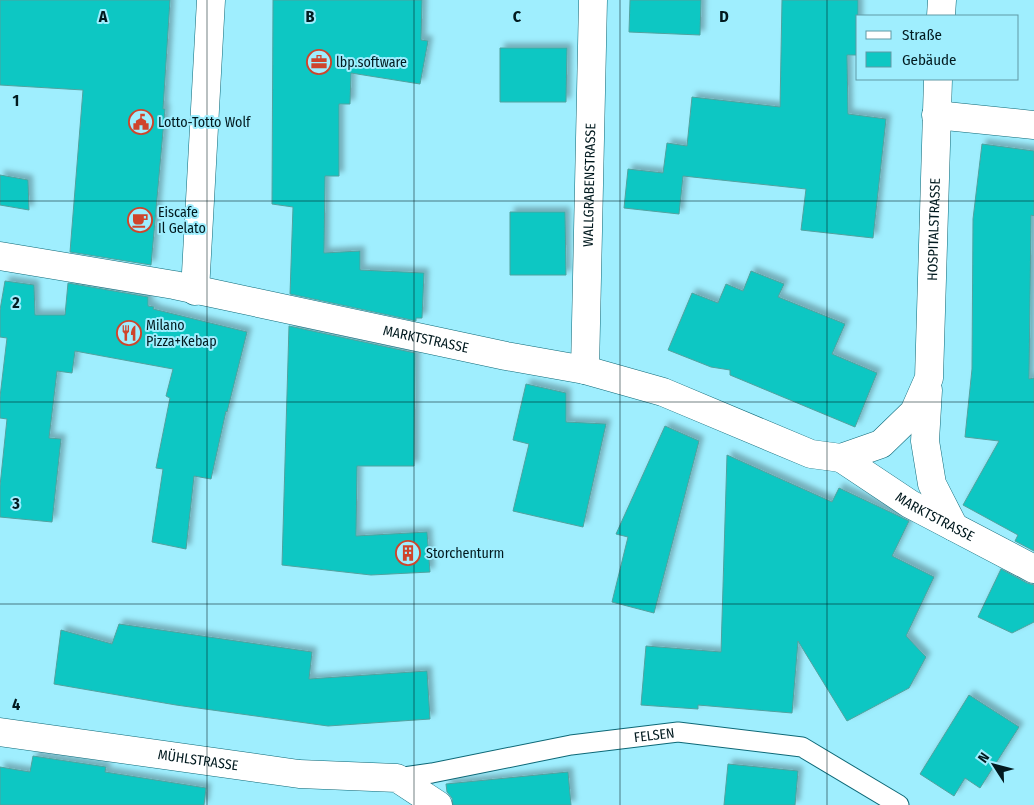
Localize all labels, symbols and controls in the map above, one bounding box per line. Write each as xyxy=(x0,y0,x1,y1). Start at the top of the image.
text: A xyxy=(98,7,108,26)
text: B xyxy=(306,7,315,26)
text: C xyxy=(513,7,522,26)
text: D xyxy=(719,7,729,26)
legend xyxy=(856,15,1019,80)
text: Straße xyxy=(902,26,942,44)
office icon: lbp.software xyxy=(306,49,332,75)
text: Gebäude xyxy=(902,51,957,69)
place label: lbp.software xyxy=(336,54,407,71)
text: 1 xyxy=(13,91,19,110)
public building icon: Lotto-Totto Wolf xyxy=(128,109,154,135)
place label: Lotto-Totto Wolf xyxy=(158,114,252,131)
street label: WALLGRABENSTRASSE xyxy=(579,122,599,247)
street label: HOSPITALSTRASSE xyxy=(923,177,944,281)
place label: Eiscafe Il Gelato xyxy=(158,204,206,237)
cafe icon: Eiscafe Il Gelato xyxy=(127,207,153,233)
text: 2 xyxy=(11,293,20,312)
place label: Milano Pizza+Kebap xyxy=(146,317,217,350)
restaurant icon: Milano Pizza+Kebap xyxy=(116,320,142,346)
street label: MARKTSTRASSE xyxy=(382,321,471,356)
street label: MARKTSTRASSE xyxy=(892,488,978,545)
text: 3 xyxy=(11,494,20,513)
building icon: Storchenturm xyxy=(395,540,421,566)
place label: Storchenturm xyxy=(426,545,504,562)
text: 4 xyxy=(12,695,20,714)
street label: FELSEN xyxy=(633,724,675,746)
north arrow xyxy=(969,740,1019,790)
street label: MÜHLSTRASSE xyxy=(157,746,240,774)
text: N xyxy=(975,749,993,766)

